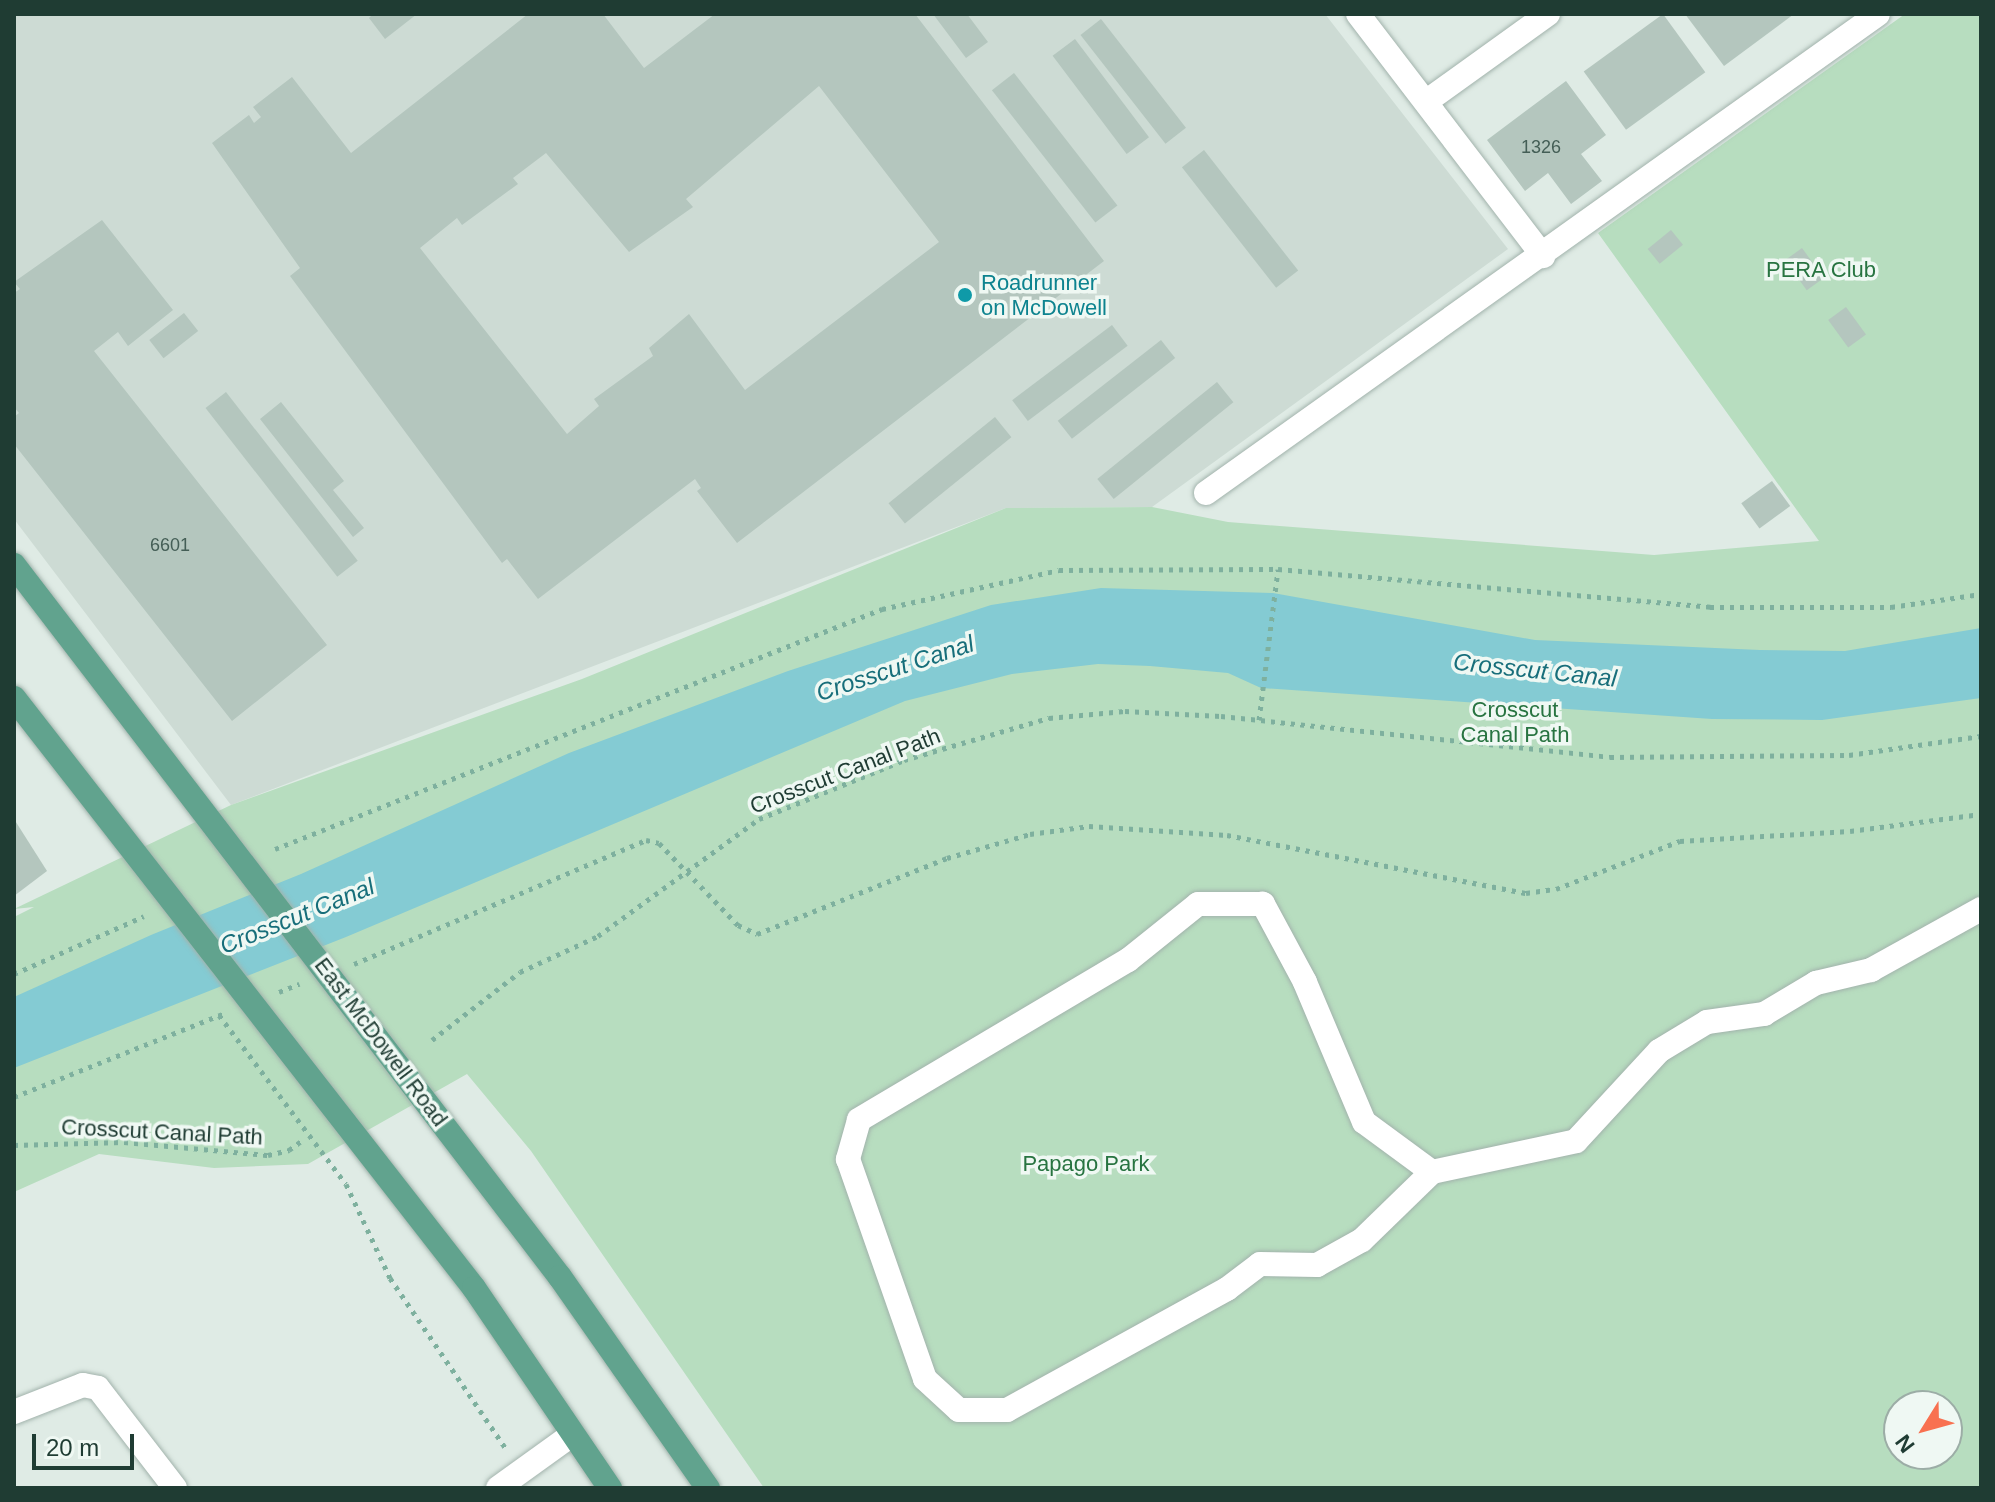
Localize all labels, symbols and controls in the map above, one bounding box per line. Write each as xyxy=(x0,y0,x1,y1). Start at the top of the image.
house number: 1326 xyxy=(1521,136,1561,158)
park label: PERA Club xyxy=(1765,257,1877,283)
place label: Roadrunner on McDowell xyxy=(981,269,1107,320)
marker: Roadrunner on McDowell xyxy=(956,286,974,304)
house number: 6601 xyxy=(150,534,190,556)
water label: Crosscut Canal xyxy=(813,629,977,707)
water label: Crosscut Canal xyxy=(1452,647,1618,693)
park label: Crosscut Canal Path xyxy=(1461,696,1569,748)
street label: Crosscut Canal Path xyxy=(746,723,944,819)
water label: Crosscut Canal xyxy=(216,872,378,960)
street label: East McDowell Road xyxy=(309,953,453,1131)
street label: Crosscut Canal Path xyxy=(61,1114,263,1150)
park label: Papago Park xyxy=(1022,1151,1150,1177)
north arrow xyxy=(1883,1390,1963,1470)
scale bar xyxy=(36,1418,138,1468)
text: N xyxy=(1890,1430,1920,1457)
text: 20 m xyxy=(46,1434,99,1461)

